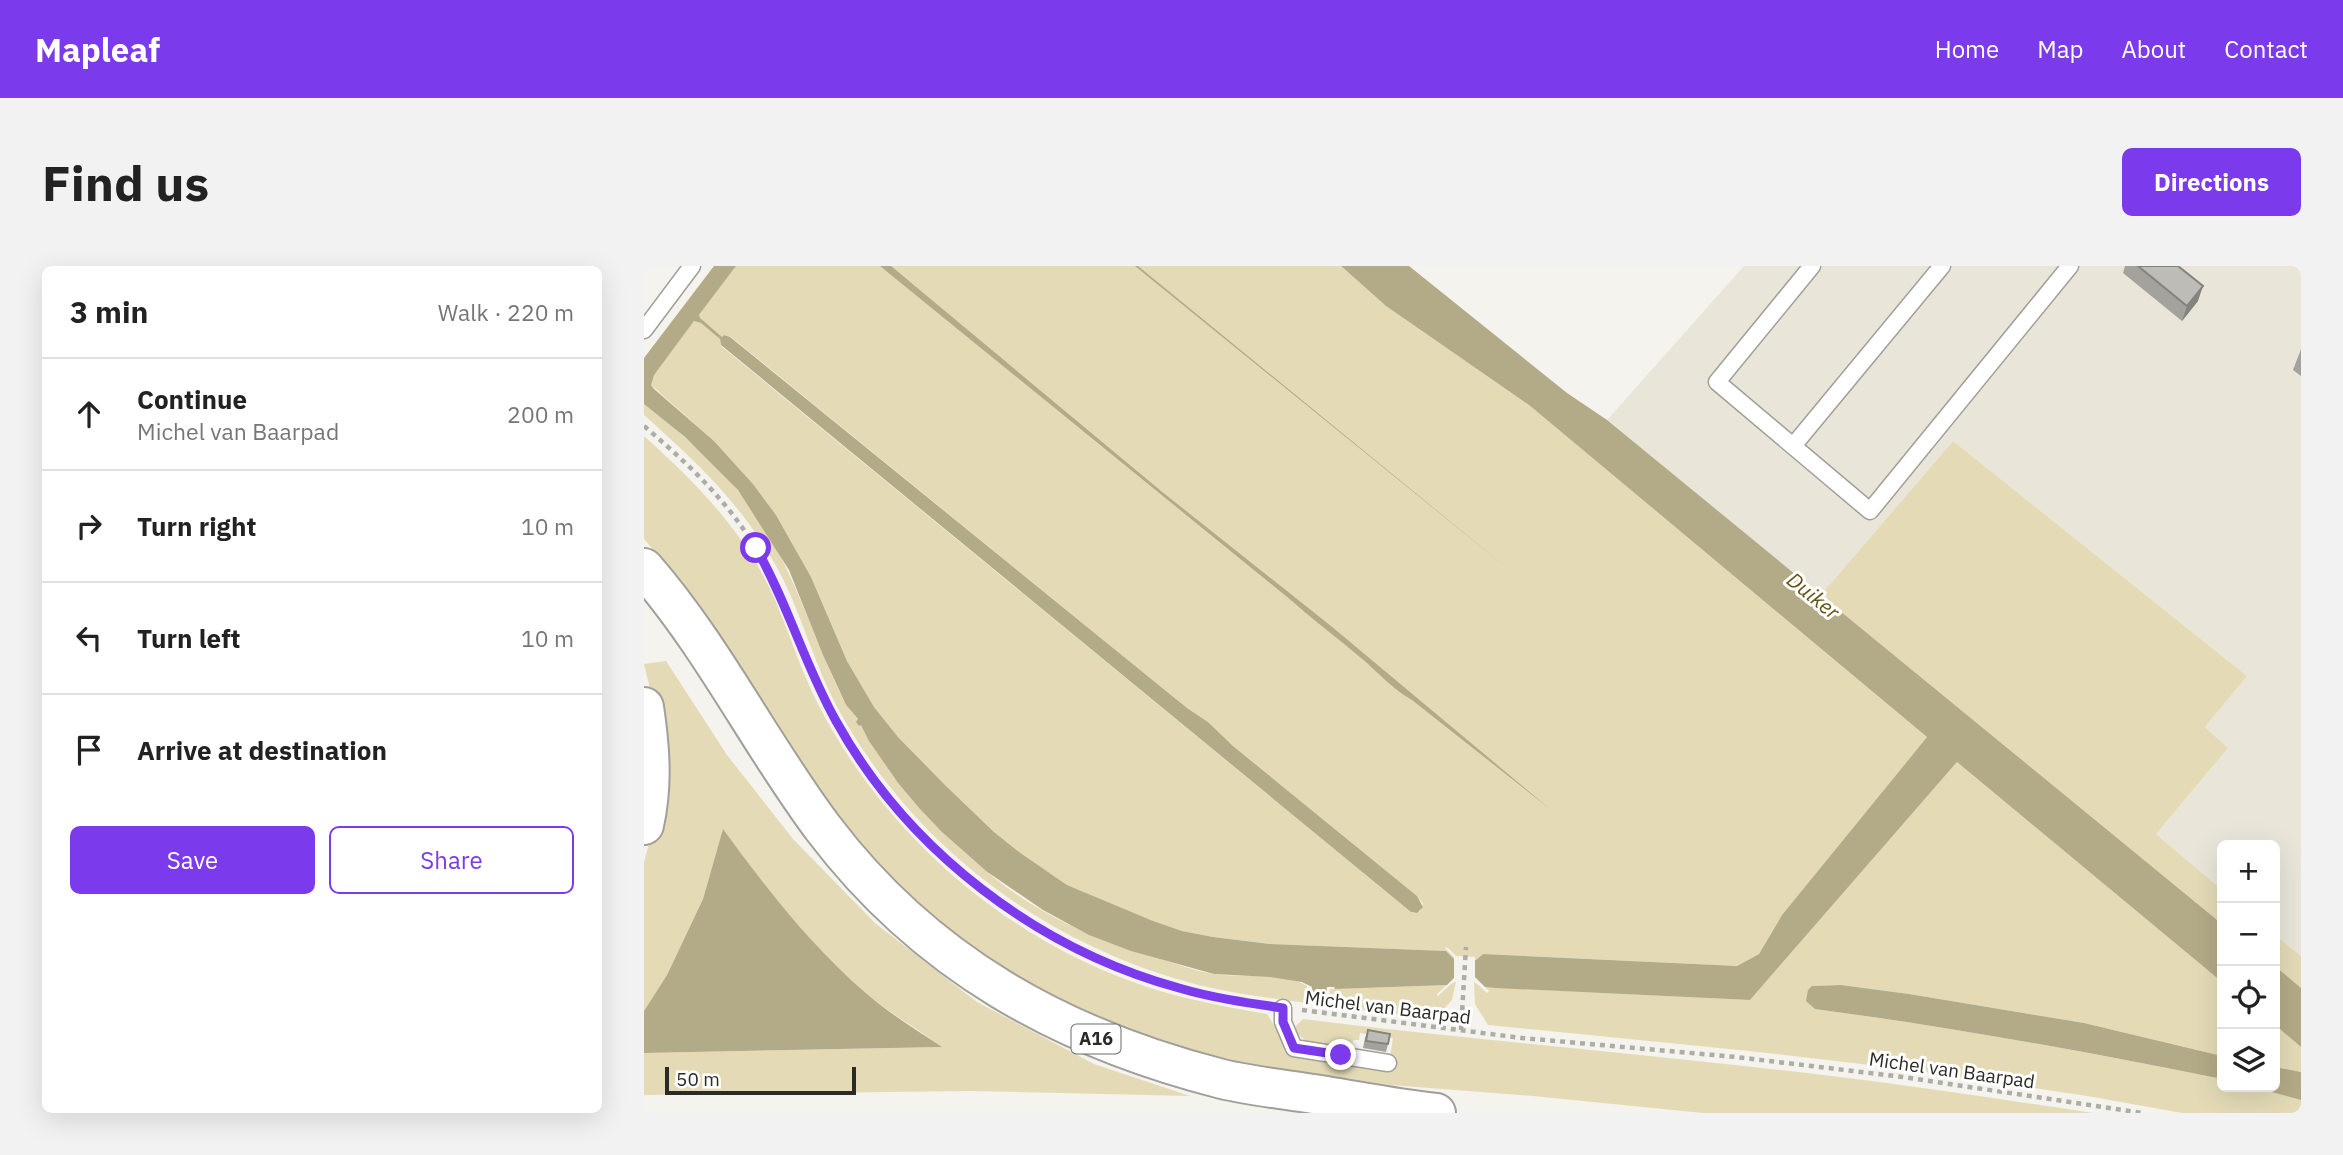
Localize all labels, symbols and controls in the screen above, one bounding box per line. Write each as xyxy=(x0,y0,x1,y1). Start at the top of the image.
text: Mapleaf xyxy=(35,28,160,71)
text: Home xyxy=(1935,33,1999,65)
text: Map xyxy=(2037,33,2083,65)
text: About xyxy=(2121,33,2186,65)
text: Contact xyxy=(2224,33,2308,65)
button: Directions xyxy=(2122,148,2301,216)
text: Find us xyxy=(42,151,209,214)
text: 3 min xyxy=(70,292,148,331)
text: Walk · 220 m xyxy=(438,297,574,327)
text: Continue xyxy=(137,382,247,416)
icon: ahead xyxy=(70,395,108,433)
text: 200 m xyxy=(507,399,574,429)
text: Michel van Baarpad xyxy=(137,416,339,446)
icon: right xyxy=(70,507,108,545)
text: Turn right xyxy=(137,509,256,543)
text: 10 m xyxy=(521,511,574,541)
route start xyxy=(740,532,771,563)
water label: Duiker xyxy=(1782,565,1847,626)
icon: left xyxy=(70,619,108,657)
text: Turn left xyxy=(137,621,240,655)
text: 10 m xyxy=(521,623,574,653)
icon: arrive xyxy=(70,731,108,769)
text: Arrive at destination xyxy=(137,733,387,767)
button: Save xyxy=(70,826,315,894)
button: Share xyxy=(329,826,574,894)
map controls xyxy=(2217,840,2280,1092)
button: + xyxy=(2217,840,2280,903)
button: − xyxy=(2217,903,2280,966)
button: locate xyxy=(2217,966,2280,1029)
street label: Michel van Baarpad xyxy=(1304,985,1472,1029)
road number: A16 xyxy=(1072,1024,1120,1054)
button: layers xyxy=(2217,1029,2280,1092)
route end xyxy=(1325,1039,1356,1070)
street label: Michel van Baarpad xyxy=(1868,1046,2036,1094)
scale bar xyxy=(665,1064,856,1096)
text: 50 m xyxy=(676,1067,720,1091)

